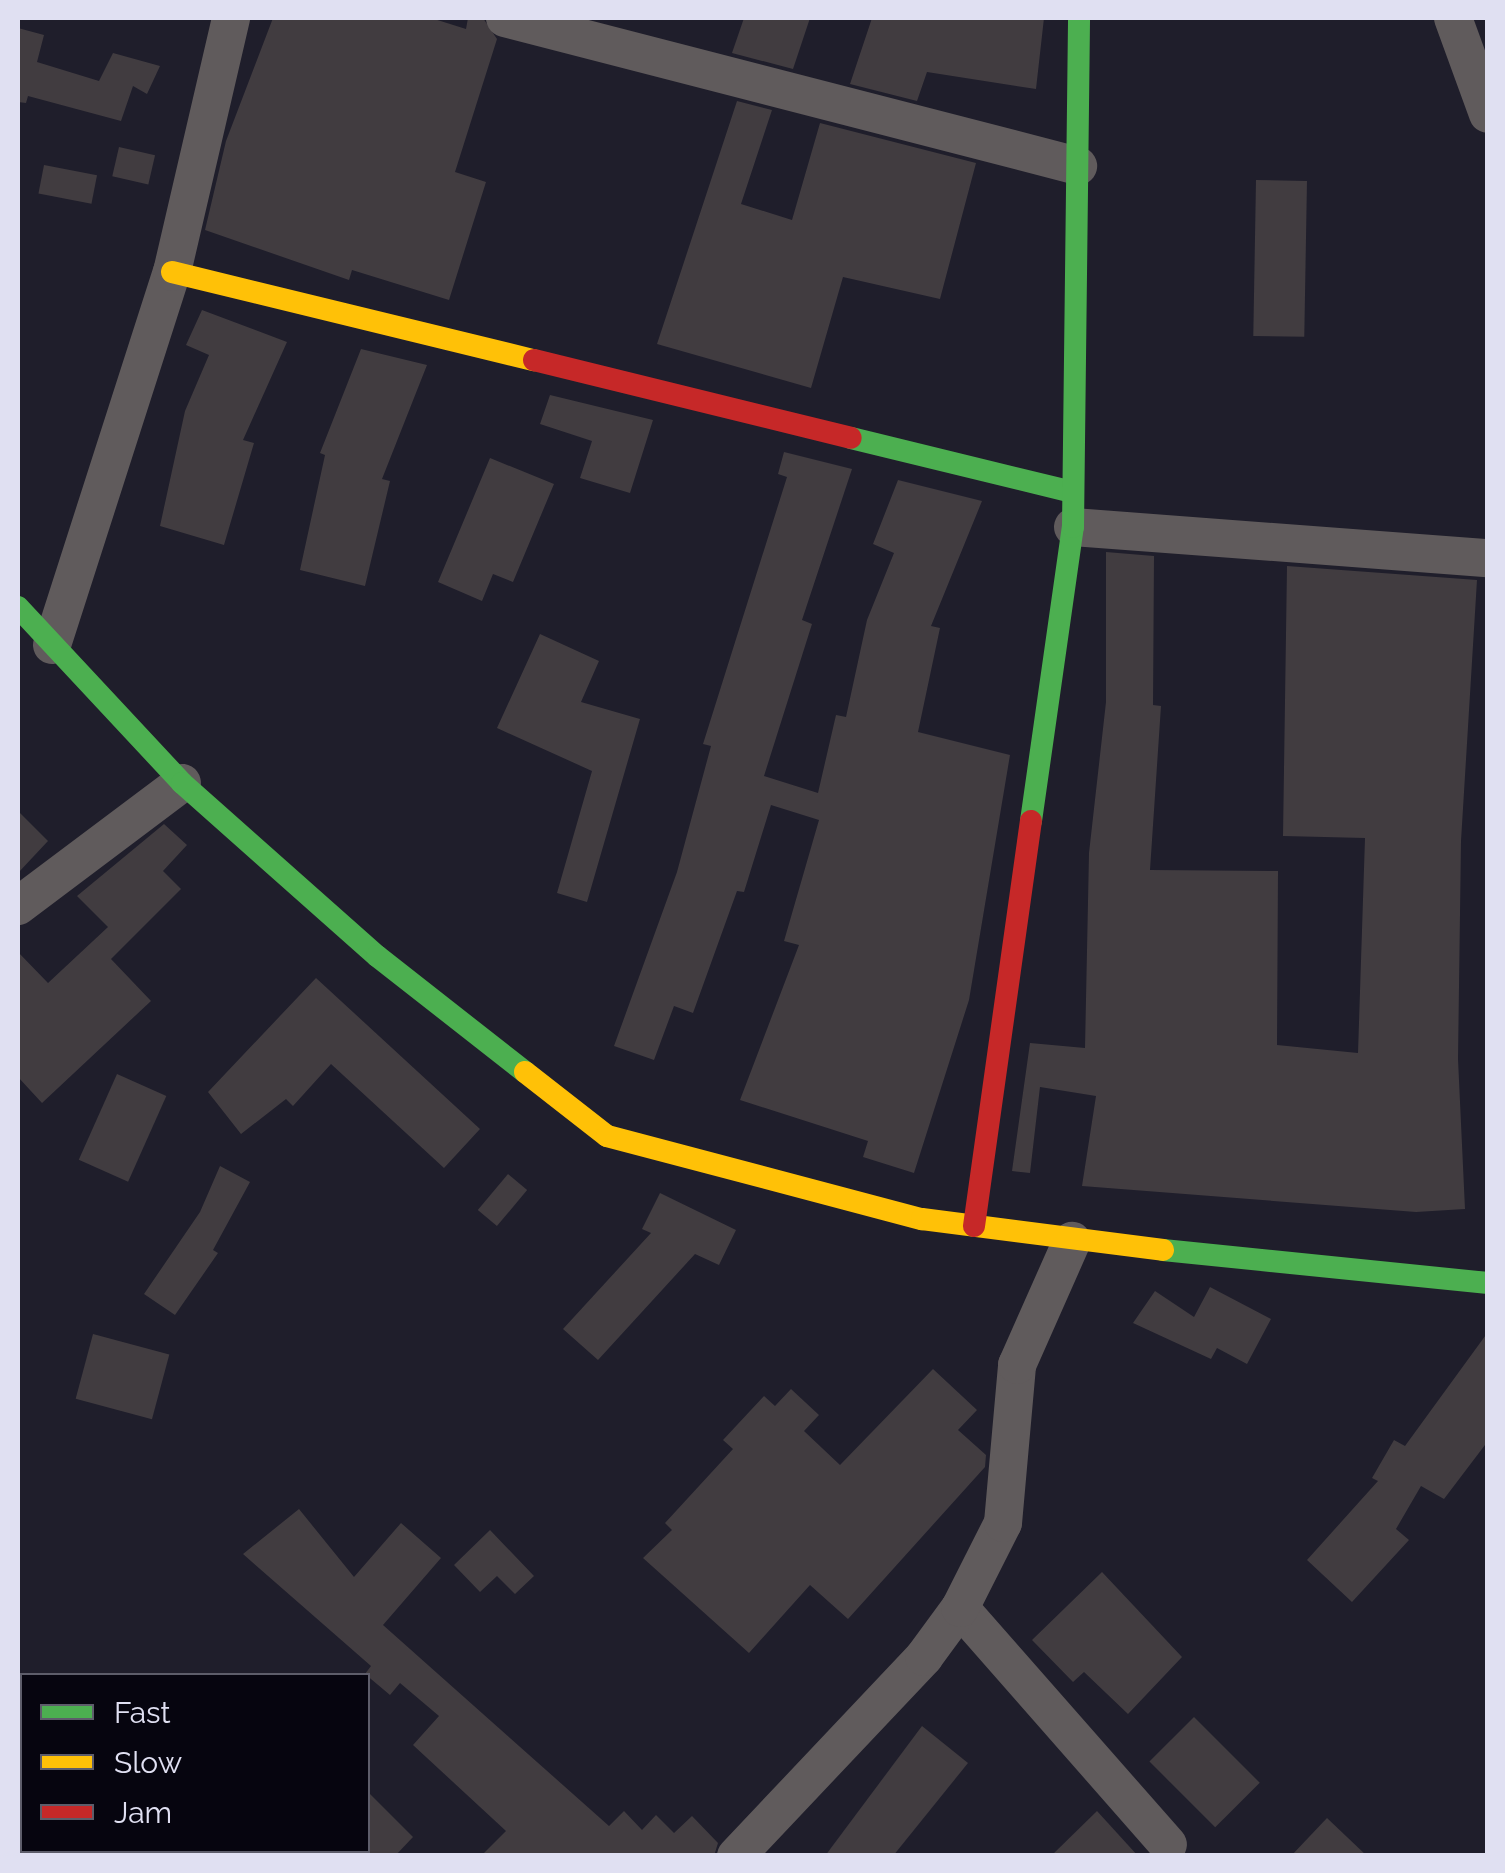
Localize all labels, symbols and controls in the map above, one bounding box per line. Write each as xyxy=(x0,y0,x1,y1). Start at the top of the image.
legend xyxy=(20,1673,370,1853)
text: Fast xyxy=(114,1695,171,1730)
text: Slow xyxy=(114,1745,182,1780)
text: Jam xyxy=(114,1795,172,1830)

